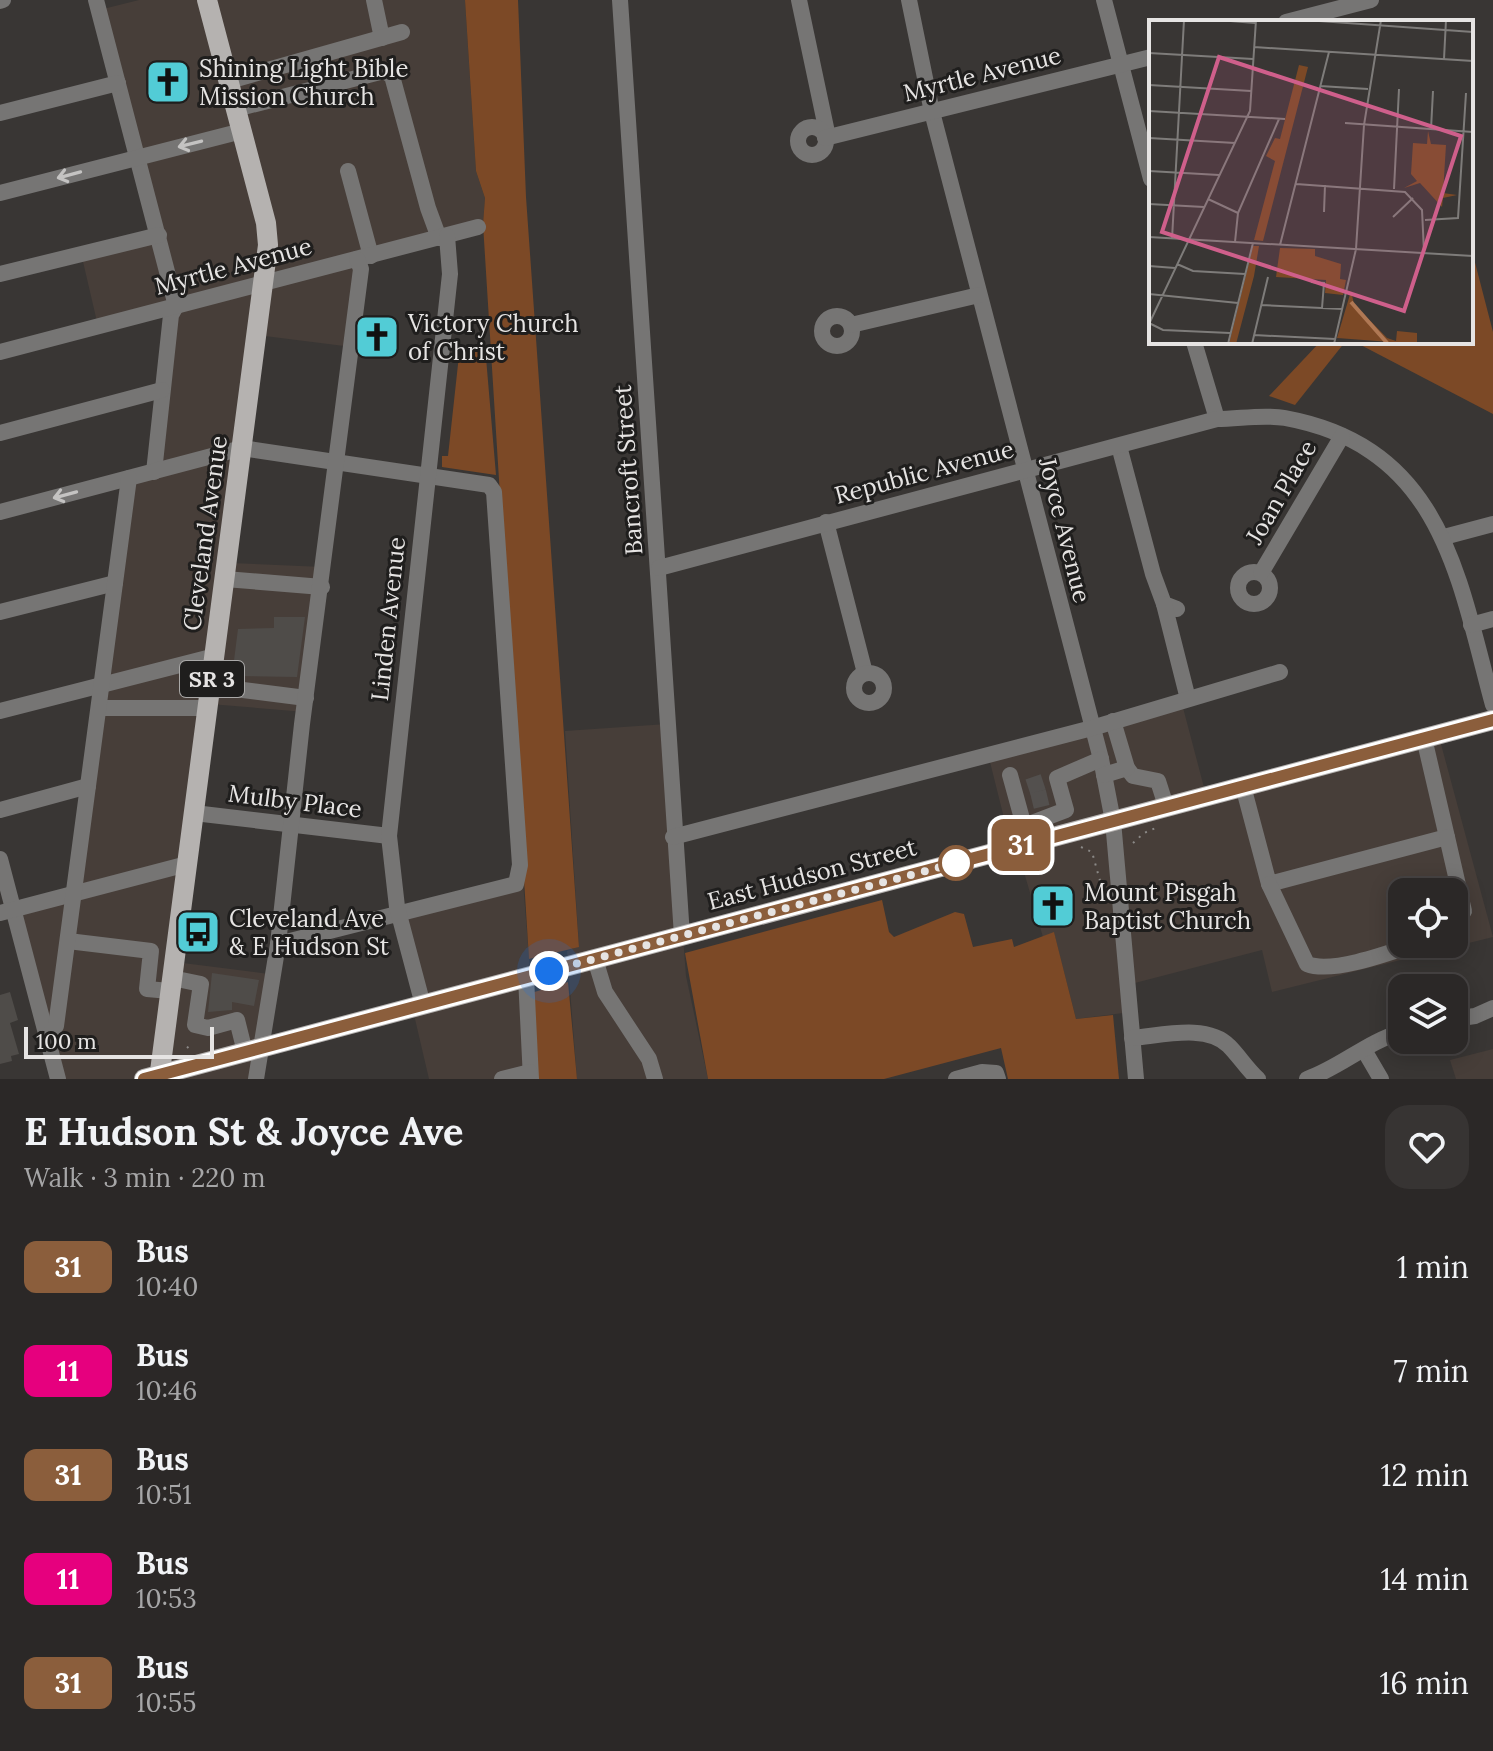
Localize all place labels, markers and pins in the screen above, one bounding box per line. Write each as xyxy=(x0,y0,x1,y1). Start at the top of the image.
place label: Shining Light Bible Mission Church xyxy=(199,53,408,112)
church icon: Shining Light Bible Mission Church xyxy=(144,58,192,106)
place label: Victory Church of Christ xyxy=(407,308,579,367)
church icon: Victory Church of Christ xyxy=(353,313,401,361)
unlabelled marker xyxy=(939,846,973,880)
place label: Mount Pisgah Baptist Church xyxy=(1084,877,1251,936)
church icon: Mount Pisgah Baptist Church xyxy=(1029,882,1077,930)
place label: Cleveland Ave & E Hudson St xyxy=(229,903,390,962)
bus stop icon: Cleveland Ave & E Hudson St xyxy=(174,908,222,956)

